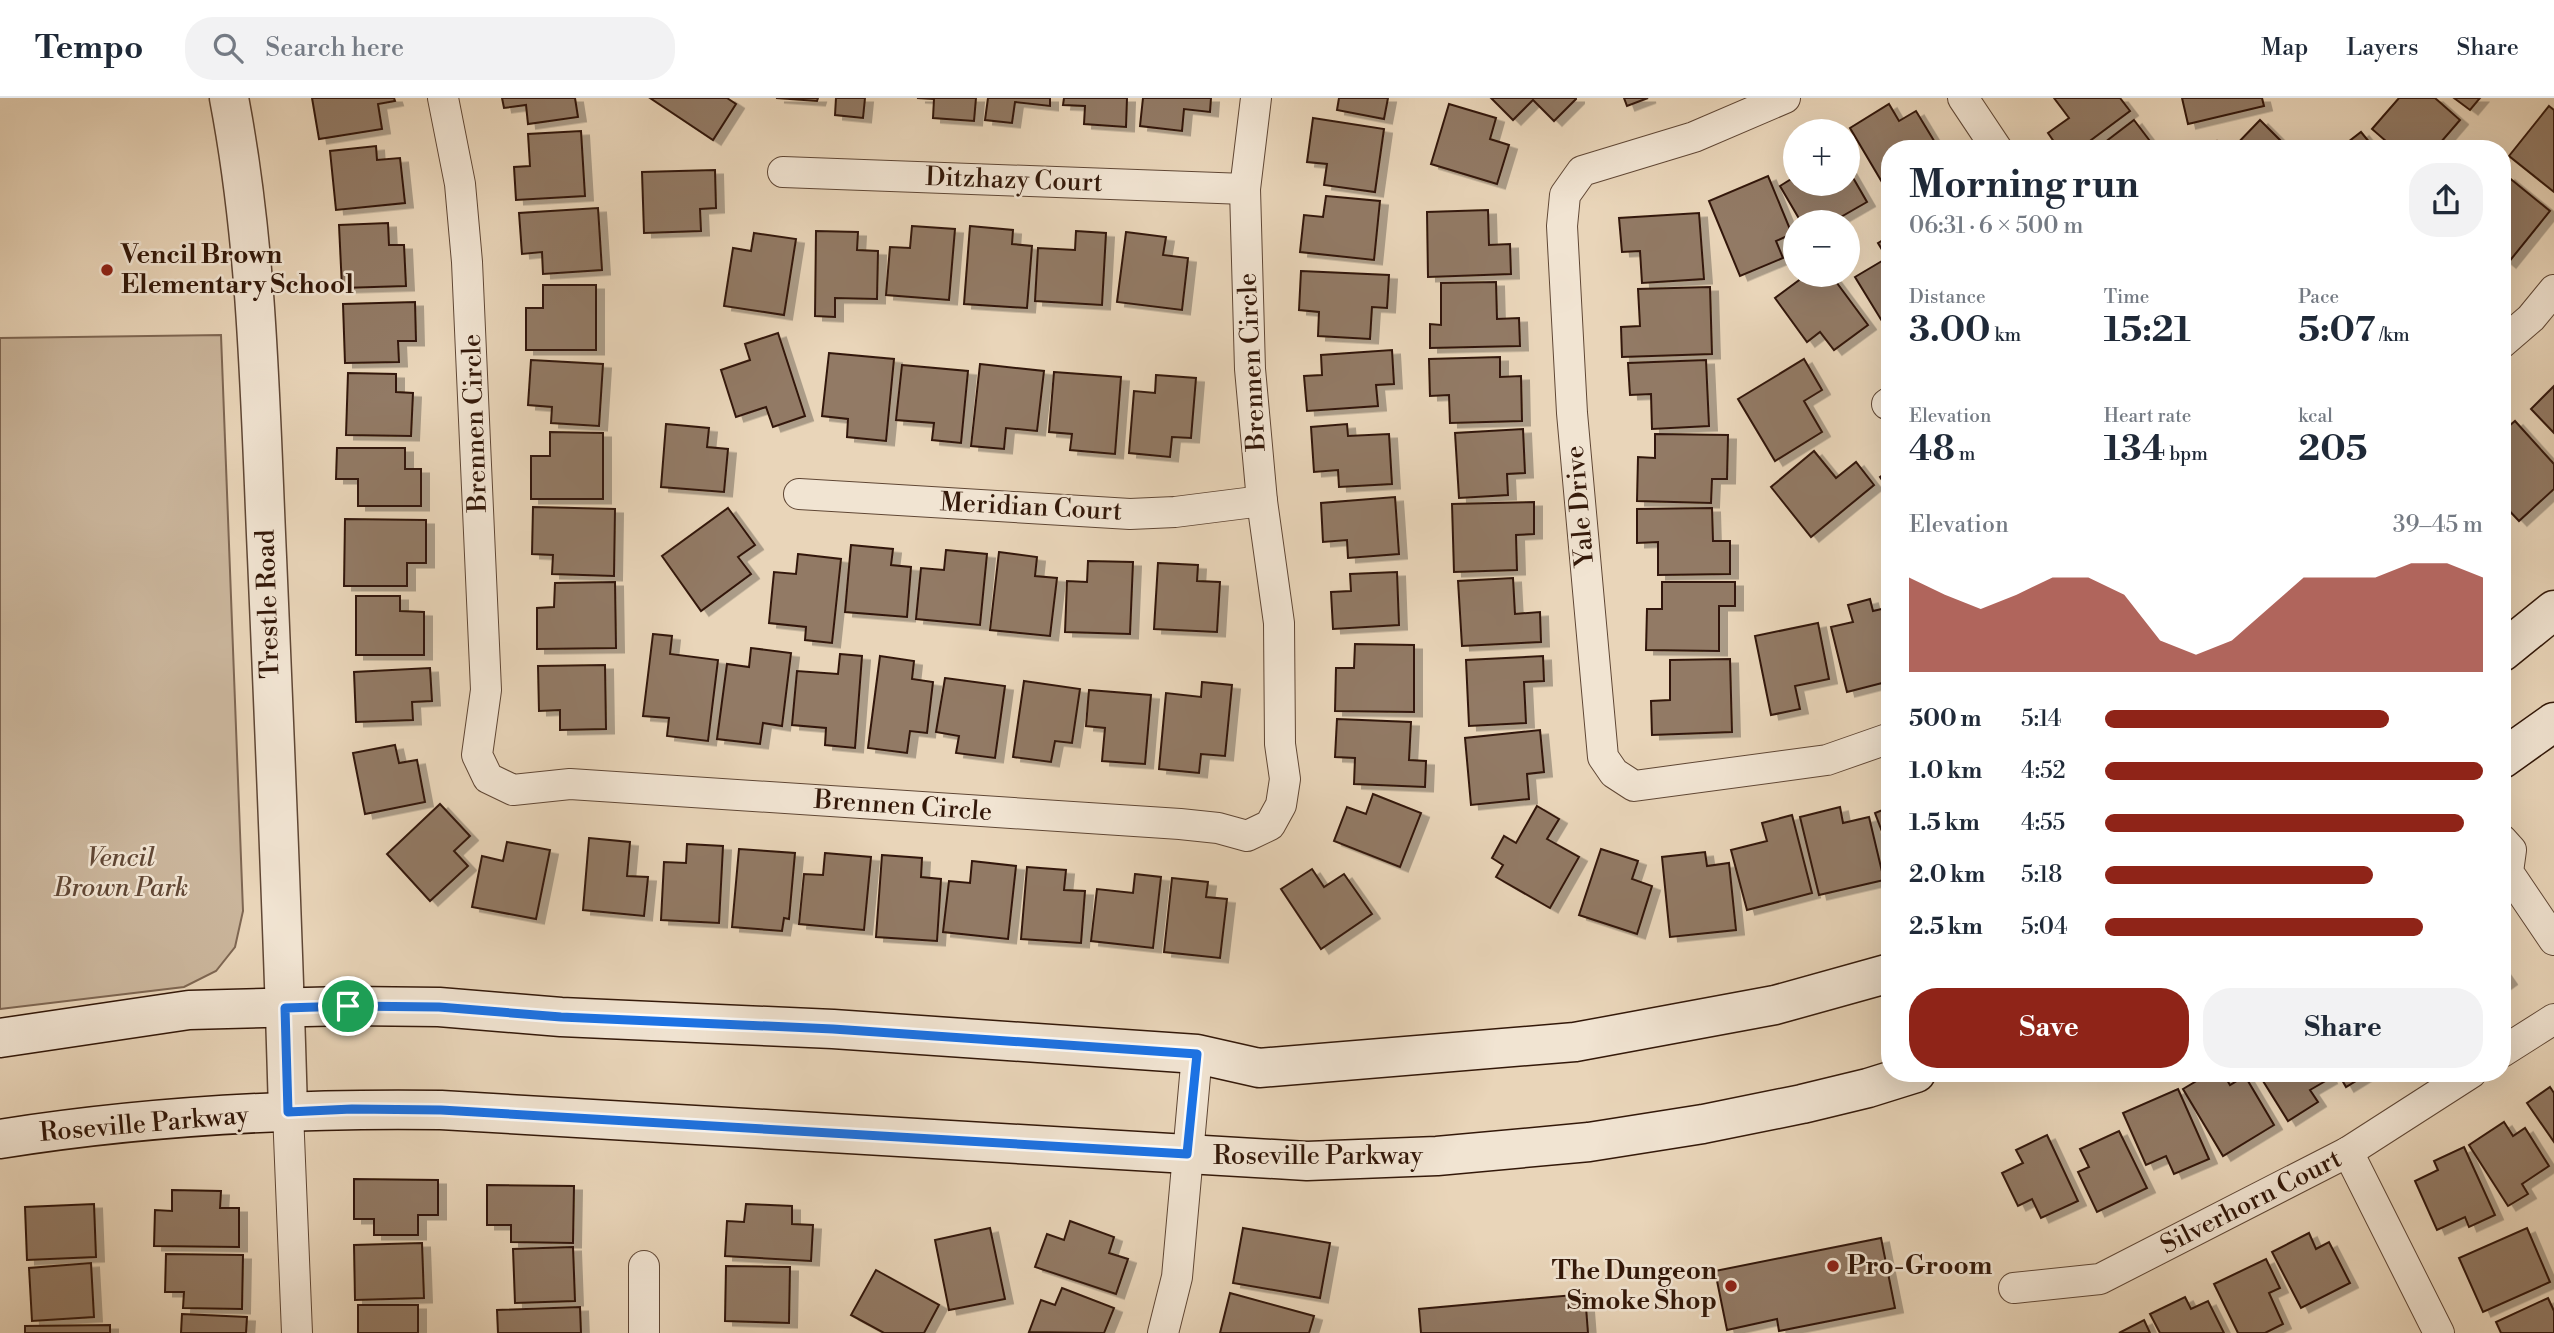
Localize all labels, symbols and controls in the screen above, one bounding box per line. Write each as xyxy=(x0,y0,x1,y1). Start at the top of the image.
search box xyxy=(185,17,675,80)
text: Tempo xyxy=(35,28,143,69)
icon: search xyxy=(209,29,247,67)
text: Search here xyxy=(265,32,404,64)
text: Map xyxy=(2261,33,2308,63)
text: Layers xyxy=(2346,33,2418,63)
text: Share xyxy=(2456,33,2519,63)
map controls xyxy=(1783,119,1860,287)
button: + xyxy=(1783,119,1860,196)
street label: Ditzhazy Court xyxy=(925,161,1103,199)
text: Morning run xyxy=(1909,162,2139,209)
button: share xyxy=(2409,163,2483,237)
button: − xyxy=(1783,210,1860,287)
text: 06:31 · 6 × 500 m xyxy=(1909,212,2084,240)
place label: Vencil Brown Elementary School xyxy=(120,239,354,301)
marker: Vencil Brown Elementary School xyxy=(99,262,115,278)
street label: Brennen Circle xyxy=(1231,272,1273,453)
text: Distance xyxy=(1909,285,1986,309)
text: Time xyxy=(2104,285,2149,309)
text: Pace xyxy=(2298,285,2339,309)
text: 3.00 xyxy=(1909,309,1991,352)
text: 15:21 xyxy=(2104,309,2191,352)
text: 5:07 xyxy=(2298,309,2375,352)
text: km xyxy=(1991,323,2021,347)
text: /km xyxy=(2375,323,2410,347)
street label: Brennen Circle xyxy=(456,333,494,514)
text: Elevation xyxy=(1909,404,1991,428)
text: Heart rate xyxy=(2104,404,2191,428)
text: kcal xyxy=(2298,404,2333,428)
text: 48 xyxy=(1909,428,1955,471)
text: 134 xyxy=(2104,428,2166,471)
text: 205 xyxy=(2298,428,2367,471)
text: m xyxy=(1955,442,1975,466)
text: bpm xyxy=(2166,442,2208,466)
street label: Yale Drive xyxy=(1559,444,1601,570)
street label: Meridian Court xyxy=(939,486,1123,528)
text: Elevation xyxy=(1909,511,2009,539)
text: 39–45 m xyxy=(2393,511,2483,539)
street label: Trestle Road xyxy=(249,529,287,679)
text: 500 m xyxy=(1909,705,1981,733)
text: 5:14 xyxy=(2021,705,2062,733)
text: 1.0 km xyxy=(1909,757,1982,785)
text: 4:52 xyxy=(2021,757,2066,785)
street label: Brennen Circle xyxy=(812,784,993,828)
text: 1.5 km xyxy=(1909,809,1980,837)
text: 4:55 xyxy=(2021,809,2065,837)
park label: Vencil Brown Park xyxy=(53,842,188,904)
text: 2.0 km xyxy=(1909,861,1985,889)
text: 5:18 xyxy=(2021,861,2062,889)
text: 2.5 km xyxy=(1909,913,1983,941)
text: 5:04 xyxy=(2021,913,2068,941)
pin xyxy=(318,976,378,1036)
icon: arrive xyxy=(329,987,367,1025)
button: Save xyxy=(1909,988,2189,1068)
button: Share xyxy=(2203,988,2483,1068)
street label: Roseville Parkway xyxy=(38,1099,250,1149)
street label: Roseville Parkway xyxy=(1213,1140,1423,1172)
street label: Silverhorn Court xyxy=(2155,1143,2347,1261)
place label: Pro-Groom xyxy=(1847,1250,1993,1282)
place label: The Dungeon Smoke Shop xyxy=(1552,1255,1717,1317)
marker: Pro-Groom xyxy=(1825,1258,1841,1274)
marker: The Dungeon Smoke Shop xyxy=(1723,1278,1739,1294)

